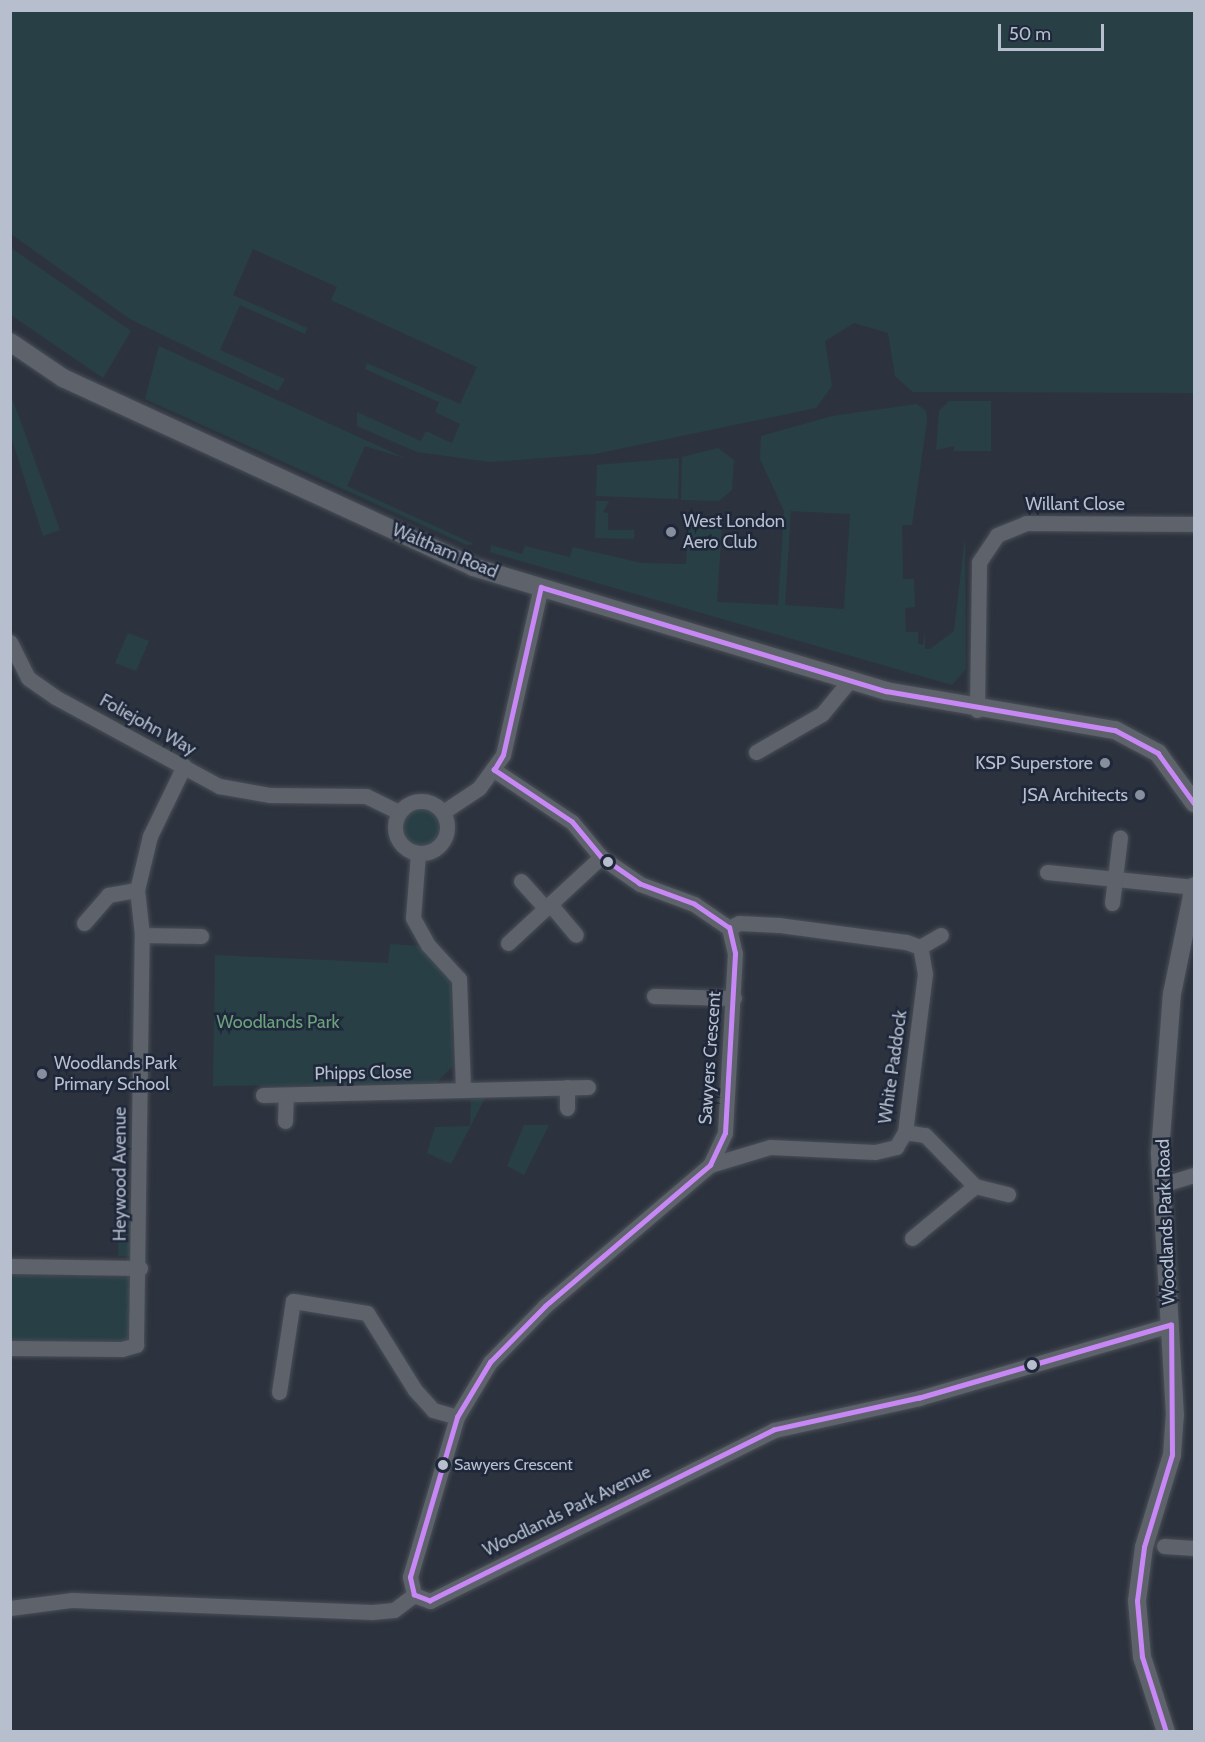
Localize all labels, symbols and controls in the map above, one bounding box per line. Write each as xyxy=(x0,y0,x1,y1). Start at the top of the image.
scale bar xyxy=(1001,12,1108,50)
text: 50 m xyxy=(1009,23,1051,45)
street label: Willant Close xyxy=(1025,493,1125,515)
place label: West London Aero Club xyxy=(683,511,785,554)
street label: Waltham Road xyxy=(389,519,501,583)
marker: West London Aero Club xyxy=(664,525,678,539)
street label: Foliejohn Way xyxy=(96,690,200,760)
place label: KSP Superstore xyxy=(975,752,1093,774)
marker: KSP Superstore xyxy=(1098,756,1112,770)
place label: JSA Architects xyxy=(1023,784,1128,806)
marker: JSA Architects xyxy=(1133,788,1147,802)
unlabelled marker xyxy=(602,856,614,868)
street label: Sawyers Crescent xyxy=(695,991,725,1125)
street label: White Paddock xyxy=(874,1009,912,1125)
park label: Woodlands Park xyxy=(217,1011,339,1033)
place label: Woodlands Park Primary School xyxy=(54,1053,177,1096)
street label: Phipps Close xyxy=(314,1061,412,1085)
marker: Woodlands Park Primary School xyxy=(35,1067,49,1081)
street label: Heywood Avenue xyxy=(109,1107,131,1241)
street label: Woodlands Park Road xyxy=(1152,1139,1180,1305)
unlabelled marker xyxy=(1026,1359,1038,1371)
place label: Sawyers Crescent xyxy=(454,1455,573,1475)
marker: Sawyers Crescent xyxy=(437,1459,449,1471)
street label: Woodlands Park Avenue xyxy=(480,1461,654,1561)

